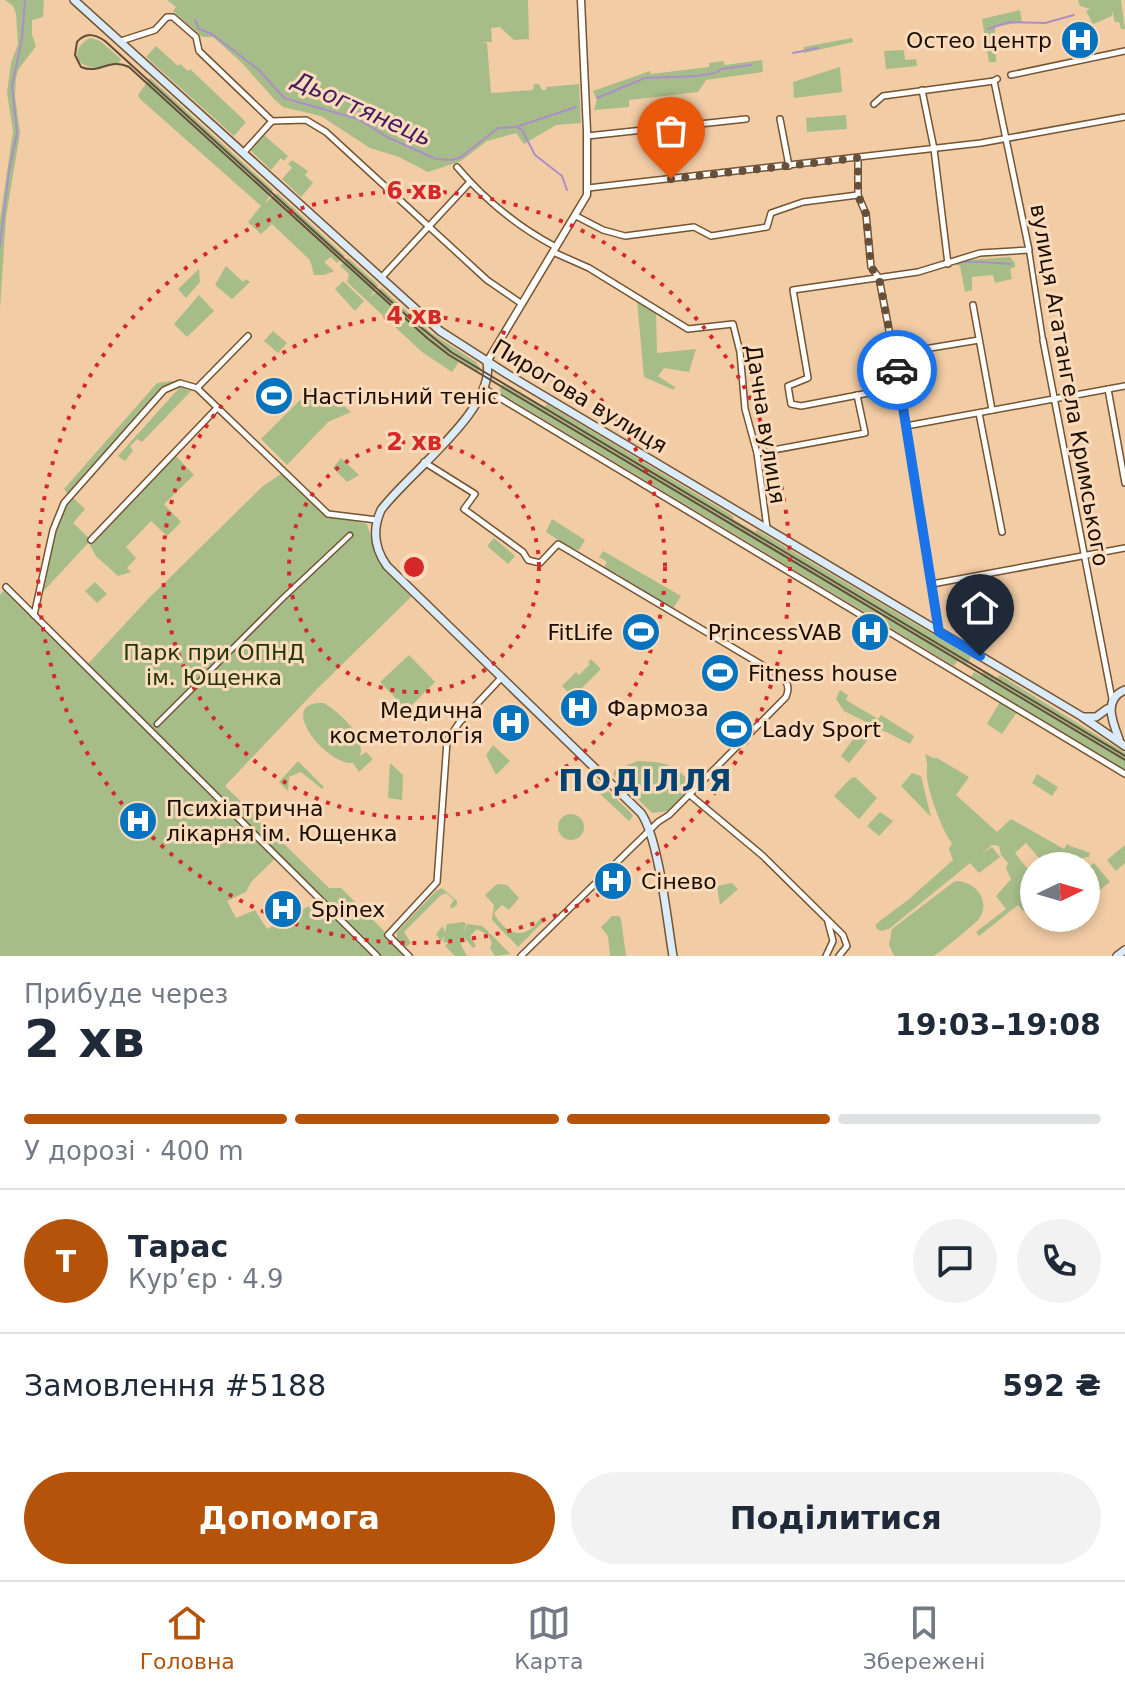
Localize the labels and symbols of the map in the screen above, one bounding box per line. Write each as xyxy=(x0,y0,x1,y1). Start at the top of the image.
hospital icon: Остео центр xyxy=(1059,19,1101,61)
place label: Остео центр xyxy=(906,28,1052,53)
water label: Дьогтянець xyxy=(287,65,436,152)
pin xyxy=(637,97,705,179)
text: 6 хв xyxy=(386,177,442,205)
street label: вулиця Агатангела Кримського xyxy=(1025,202,1114,568)
text: 4 хв xyxy=(386,302,442,330)
courier xyxy=(857,330,937,410)
street label: Пирогова вулиця xyxy=(488,334,672,458)
street label: Дачна вулиця xyxy=(741,343,790,506)
sports icon: Настільний теніс xyxy=(253,375,295,417)
place label: Настільний теніс xyxy=(302,384,499,409)
text: 2 хв xyxy=(386,428,442,456)
centre of rings xyxy=(400,553,428,581)
pin xyxy=(946,574,1014,656)
sports icon: FitLife xyxy=(620,611,662,653)
hospital icon: PrincessVAB xyxy=(849,611,891,653)
place label: FitLife xyxy=(548,620,613,645)
place label: PrincessVAB xyxy=(708,620,842,645)
park label: Парк при ОПНД ім. Ющенка xyxy=(123,640,305,690)
sports icon: Fitness house xyxy=(699,652,741,694)
place label: Fitness house xyxy=(748,661,898,686)
hospital icon: Фармоза xyxy=(558,687,600,729)
place label: Фармоза xyxy=(607,696,709,721)
place label: Медична косметологія xyxy=(329,698,483,748)
hospital icon: Медична косметологія xyxy=(490,702,532,744)
sports icon: Lady Sport xyxy=(713,708,755,750)
place label: Lady Sport xyxy=(762,717,881,742)
district label: ПОДІЛЛЯ xyxy=(558,763,734,798)
place label: Психіатрична лікарня ім. Ющенка xyxy=(166,796,397,846)
hospital icon: Психіатрична лікарня ім. Ющенка xyxy=(117,800,159,842)
north arrow xyxy=(1020,852,1100,932)
hospital icon: Сінево xyxy=(592,860,634,902)
place label: Сінево xyxy=(641,869,717,894)
hospital icon: Spinex xyxy=(262,888,304,930)
place label: Spinex xyxy=(311,897,385,922)

